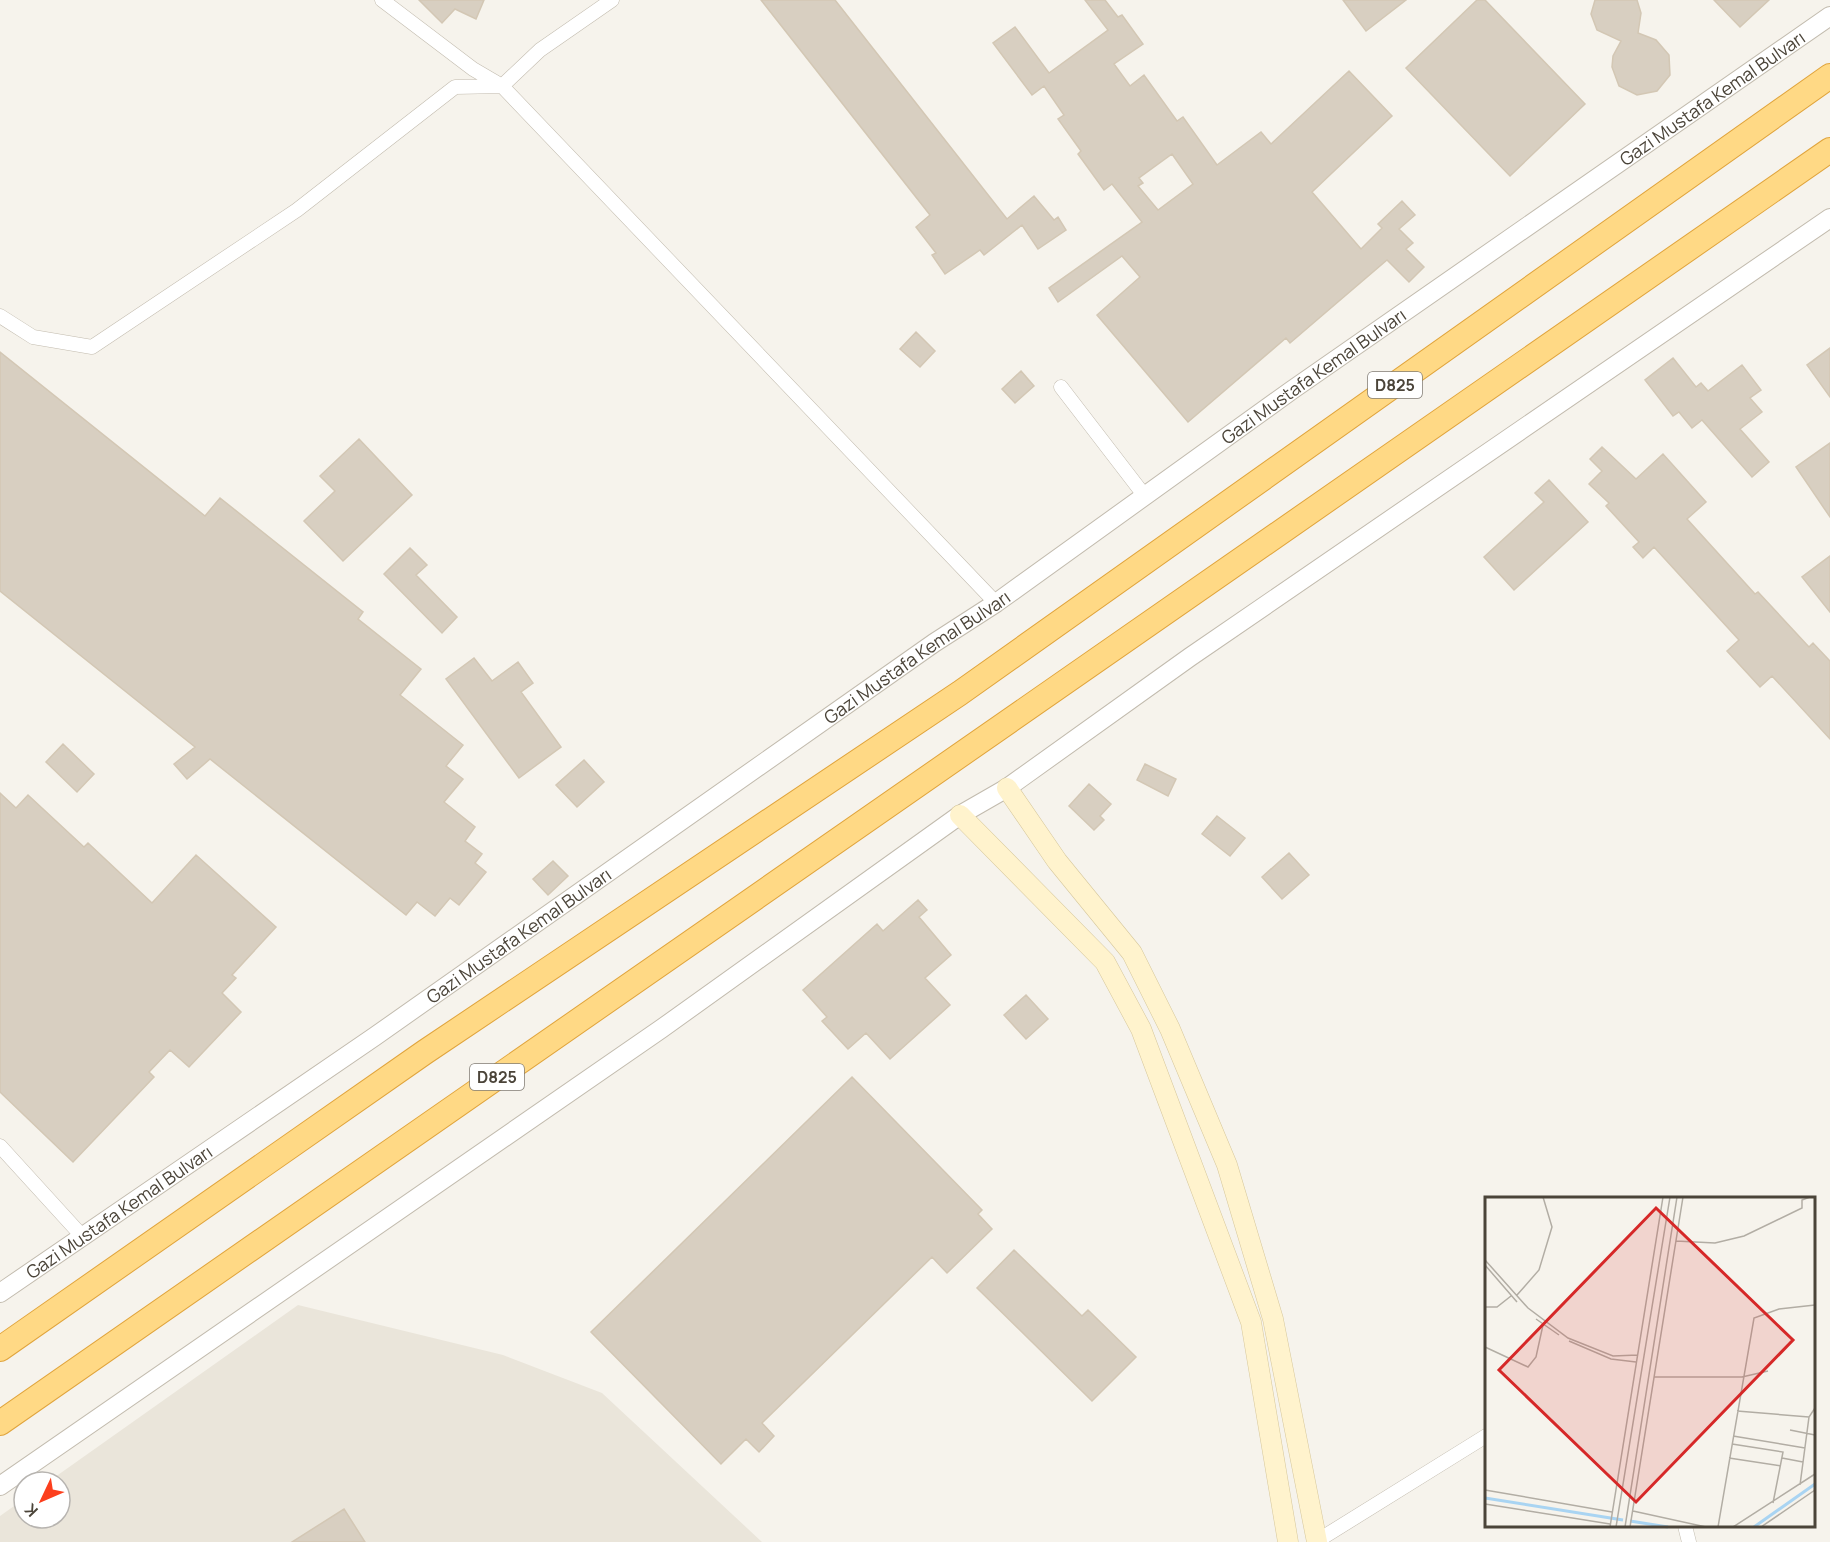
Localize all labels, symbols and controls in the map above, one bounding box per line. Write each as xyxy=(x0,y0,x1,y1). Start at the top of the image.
street label: Gazi Mustafa Kemal Bulvarı xyxy=(1615,25,1810,171)
street label: Gazi Mustafa Kemal Bulvarı xyxy=(1216,302,1411,449)
road number: D825 xyxy=(1368,372,1422,398)
street label: Gazi Mustafa Kemal Bulvarı xyxy=(819,585,1015,729)
street label: Gazi Mustafa Kemal Bulvarı xyxy=(421,862,616,1009)
road number: D825 xyxy=(470,1064,524,1090)
street label: Gazi Mustafa Kemal Bulvarı xyxy=(21,1139,217,1284)
inset map xyxy=(1485,1197,1815,1527)
north arrow xyxy=(12,1470,72,1530)
text: K xyxy=(19,1499,43,1522)

